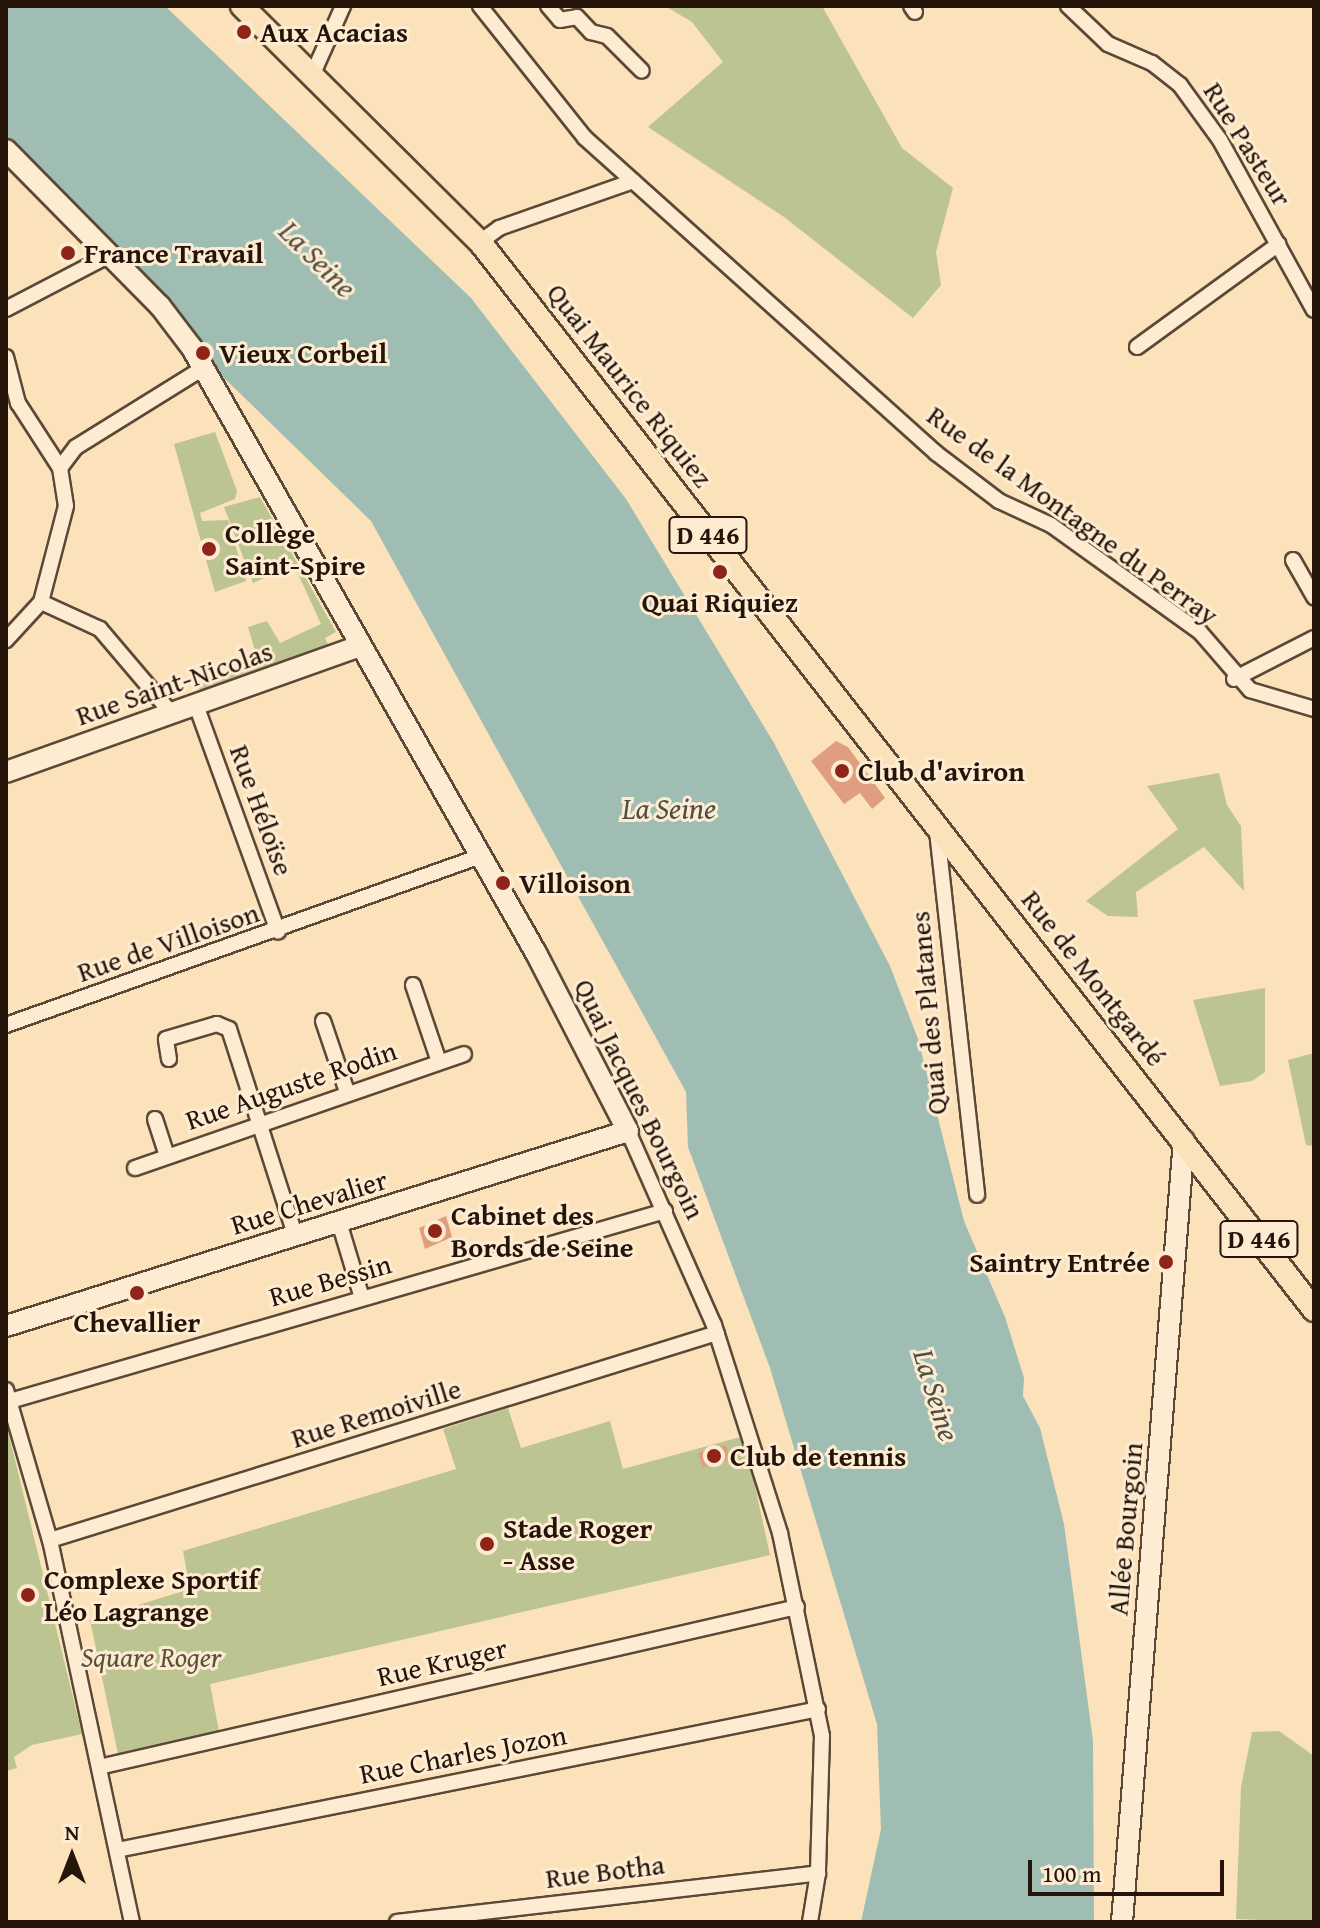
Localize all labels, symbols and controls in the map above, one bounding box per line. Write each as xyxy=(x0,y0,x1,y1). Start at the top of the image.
place label: Aux Acacias xyxy=(260,15,408,49)
marker: Aux Acacias xyxy=(235,23,253,41)
street label: Rue Pasteur xyxy=(1197,76,1299,212)
water label: La Seine xyxy=(272,213,364,305)
place label: France Travail xyxy=(84,236,263,270)
marker: France Travail xyxy=(59,244,77,262)
street label: Quai Maurice Riquiez xyxy=(540,277,720,493)
place label: Vieux Corbeil xyxy=(219,336,387,370)
marker: Vieux Corbeil xyxy=(194,344,212,362)
street label: Rue de la Montagne du Perray xyxy=(921,398,1225,632)
road number: D 446 xyxy=(668,513,748,557)
place label: Collège Saint-Spire xyxy=(225,516,365,582)
marker: Collège Saint-Spire xyxy=(200,540,218,558)
marker: Quai Riquiez xyxy=(711,563,729,581)
place label: Quai Riquiez xyxy=(642,585,798,619)
street label: Rue Saint-Nicolas xyxy=(71,634,277,732)
street label: Rue Héloïse xyxy=(223,740,301,880)
place label: Club d'aviron xyxy=(858,754,1025,788)
marker: Club d'aviron xyxy=(833,762,851,780)
water label: La Seine xyxy=(622,790,716,826)
place label: Villoison xyxy=(519,866,631,900)
marker: Villoison xyxy=(494,874,512,892)
street label: Rue de Montgardé xyxy=(1015,883,1173,1073)
street label: Rue de Villoison xyxy=(73,895,263,989)
street label: Quai des Platanes xyxy=(902,910,954,1116)
street label: Quai Jacques Bourgoin xyxy=(567,974,713,1224)
street label: Rue Auguste Rodin xyxy=(181,1033,401,1137)
street label: Rue Chevalier xyxy=(227,1162,391,1242)
place label: Cabinet des Bords de Seine xyxy=(451,1198,633,1264)
road number: D 446 xyxy=(1219,1217,1299,1261)
marker: Cabinet des Bords de Seine xyxy=(426,1222,444,1240)
place label: Saintry Entrée xyxy=(969,1245,1150,1279)
street label: Rue Bessin xyxy=(265,1247,395,1313)
marker: Saintry Entrée xyxy=(1157,1253,1175,1271)
marker: Chevallier xyxy=(128,1284,146,1302)
place label: Chevallier xyxy=(74,1305,200,1339)
water label: La Seine xyxy=(906,1345,968,1445)
street label: Rue Remoiville xyxy=(287,1371,465,1455)
place label: Club de tennis xyxy=(730,1439,906,1473)
street label: Allée Bourgoin xyxy=(1101,1441,1149,1617)
marker: Club de tennis xyxy=(705,1447,723,1465)
place label: Stade Roger - Asse xyxy=(503,1511,652,1577)
marker: Stade Roger - Asse xyxy=(478,1535,496,1553)
place label: Complexe Sportif Léo Lagrange xyxy=(44,1562,258,1628)
marker: Complexe Sportif Léo Lagrange xyxy=(19,1586,37,1604)
street label: Rue Kruger xyxy=(374,1631,510,1693)
park label: Square Roger xyxy=(81,1640,221,1674)
street label: Rue Charles Jozon xyxy=(357,1717,569,1791)
north arrow xyxy=(32,1816,112,1896)
text: N xyxy=(65,1816,79,1848)
scale bar xyxy=(1032,1844,1228,1894)
street label: Rue Botha xyxy=(544,1847,666,1895)
text: 100 m xyxy=(1042,1856,1102,1891)

